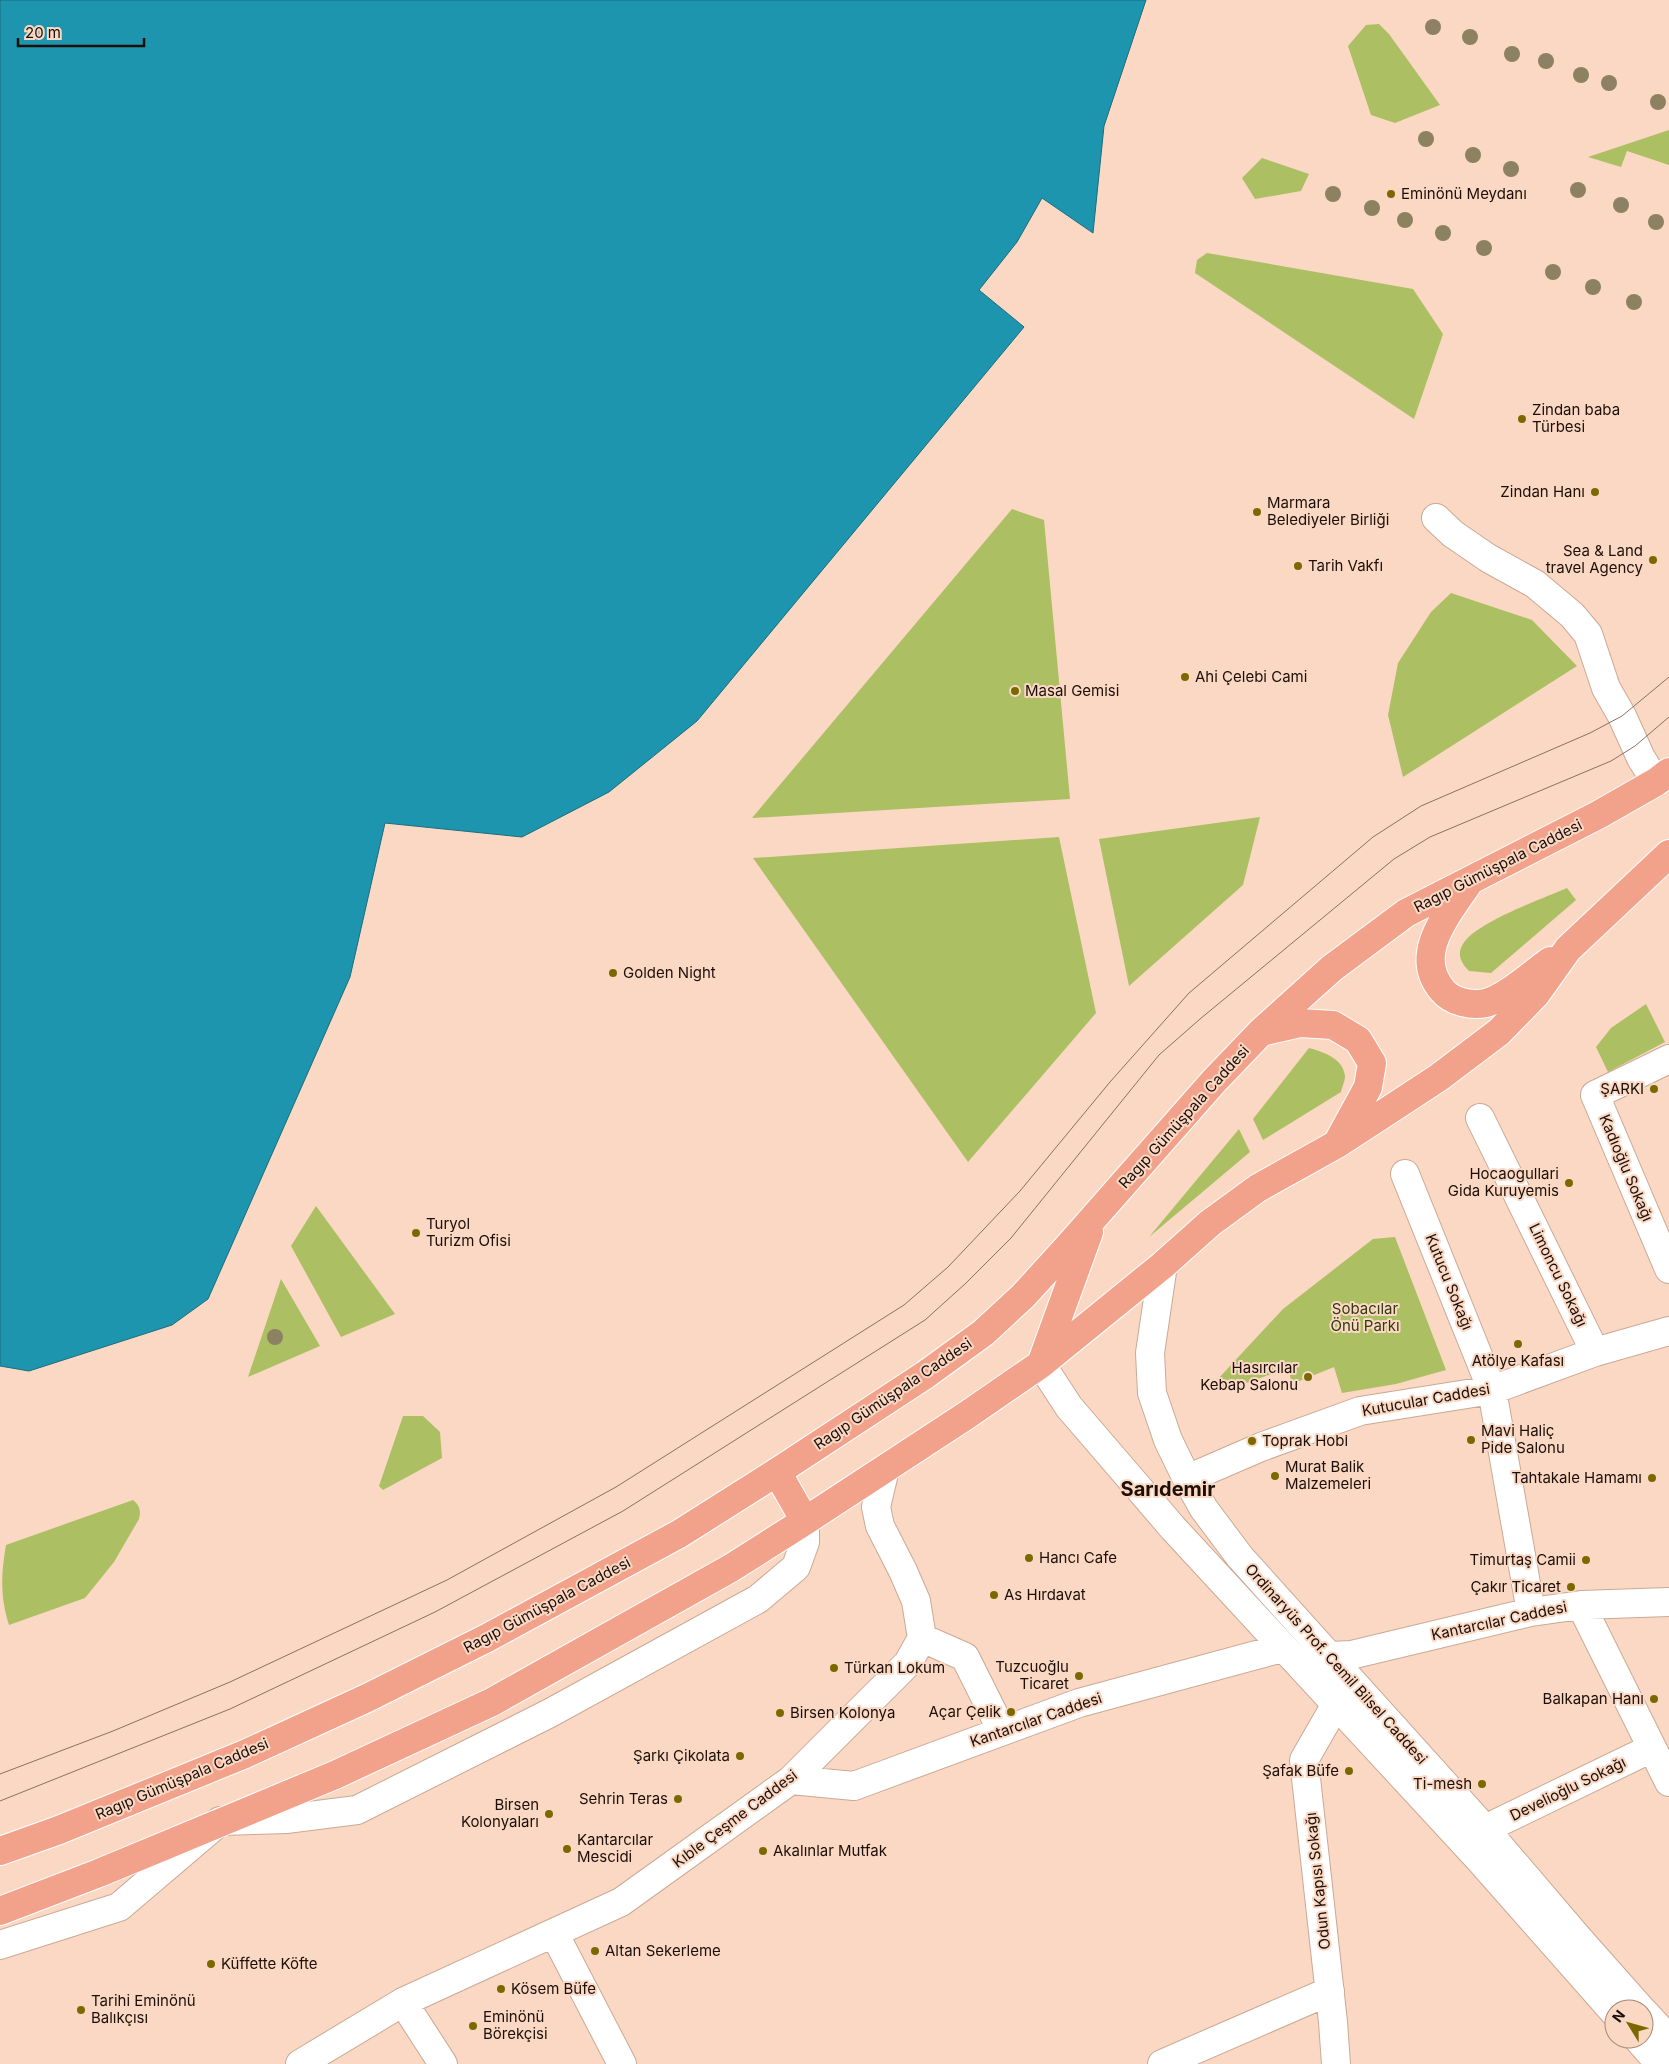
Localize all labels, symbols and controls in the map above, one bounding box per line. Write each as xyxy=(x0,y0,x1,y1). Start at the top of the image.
scale bar xyxy=(18,15,144,47)
text: 20 m xyxy=(25,23,61,42)
place label: Eminönü Meydanı xyxy=(1401,184,1527,203)
marker: Eminönü Meydanı xyxy=(1385,188,1397,200)
place label: Zindan baba Türbesi xyxy=(1532,400,1620,436)
marker: Zindan baba Türbesi xyxy=(1516,413,1528,425)
place label: Zindan Hanı xyxy=(1500,482,1585,501)
marker: Zindan Hanı xyxy=(1589,486,1601,498)
place label: Marmara Belediyeler Birliği xyxy=(1267,493,1389,529)
marker: Marmara Belediyeler Birliği xyxy=(1251,506,1263,518)
place label: Sea & Land travel Agency xyxy=(1546,541,1644,577)
marker: Sea & Land travel Agency xyxy=(1647,554,1659,566)
place label: Tarih Vakfı xyxy=(1308,556,1383,575)
marker: Tarih Vakfı xyxy=(1292,560,1304,572)
place label: Ahi Çelebi Cami xyxy=(1195,667,1307,686)
marker: Ahi Çelebi Cami xyxy=(1179,671,1191,683)
place label: Masal Gemisi xyxy=(1025,681,1119,700)
marker: Masal Gemisi xyxy=(1009,685,1021,697)
street label: Ragıp Gümüşpala Caddesi xyxy=(1410,815,1585,916)
place label: Golden Night xyxy=(623,963,716,982)
marker: Golden Night xyxy=(607,967,619,979)
street label: Ragıp Gümüşpala Caddesi xyxy=(1114,1041,1253,1192)
place label: ŞARKI xyxy=(1600,1079,1644,1098)
marker: ŞARKI xyxy=(1648,1083,1660,1095)
street label: Kadıoğlu Sokağı xyxy=(1595,1111,1658,1224)
place label: Hocaogullari Gida Kuruyemis xyxy=(1448,1164,1559,1200)
marker: Hocaogullari Gida Kuruyemis xyxy=(1563,1177,1575,1189)
place label: Turyol Turizm Ofisi xyxy=(426,1214,511,1250)
street label: Limoncu Sokağı xyxy=(1525,1220,1592,1330)
marker: Turyol Turizm Ofisi xyxy=(410,1227,422,1239)
street label: Kutucu Sokağı xyxy=(1422,1231,1477,1333)
park label: Sobacılar Önü Parkı xyxy=(1330,1299,1400,1335)
street label: Ragıp Gümüşpala Caddesi xyxy=(810,1334,975,1454)
marker: Atölye Kafası xyxy=(1512,1338,1524,1350)
place label: Atölye Kafası xyxy=(1472,1351,1564,1370)
place label: Hasırcılar Kebap Salonu xyxy=(1200,1358,1298,1394)
marker: Hasırcılar Kebap Salonu xyxy=(1302,1371,1314,1383)
street label: Kutucular Caddesi xyxy=(1360,1379,1491,1420)
place label: Mavi Haliç Pide Salonu xyxy=(1481,1421,1565,1457)
place label: Toprak Hobi̇ xyxy=(1262,1431,1348,1450)
marker: Mavi Haliç Pide Salonu xyxy=(1465,1434,1477,1446)
marker: Toprak Hobi̇ xyxy=(1246,1435,1258,1447)
place label: Murat Balik Malzemeleri xyxy=(1285,1457,1371,1493)
place label: Tahtakale Hamamı xyxy=(1512,1468,1642,1487)
marker: Murat Balik Malzemeleri xyxy=(1269,1470,1281,1482)
marker: Tahtakale Hamamı xyxy=(1646,1472,1658,1484)
district label: Sarıdemir xyxy=(1121,1477,1215,1501)
place label: Hancı Cafe xyxy=(1039,1548,1117,1567)
place label: Timurtaş Camii xyxy=(1469,1550,1576,1569)
street label: Ragıp Gümüşpala Caddesi xyxy=(460,1552,633,1657)
marker: Hancı Cafe xyxy=(1023,1552,1035,1564)
marker: Timurtaş Camii xyxy=(1580,1554,1592,1566)
street label: Ordinaryüs Prof. Cemil Bilsel Caddesi xyxy=(1241,1559,1432,1768)
place label: Çakır Ticaret xyxy=(1470,1577,1561,1596)
marker: Çakır Ticaret xyxy=(1565,1581,1577,1593)
place label: As Hırdavat xyxy=(1004,1585,1086,1604)
marker: As Hırdavat xyxy=(988,1589,1000,1601)
street label: Kantarcılar Caddesi xyxy=(1429,1597,1569,1644)
place label: Tuzcuoğlu Ticaret xyxy=(995,1657,1069,1693)
place label: Türkan Lokum xyxy=(844,1658,945,1677)
marker: Türkan Lokum xyxy=(828,1662,840,1674)
marker: Tuzcuoğlu Ticaret xyxy=(1073,1670,1085,1682)
street label: Kantarcılar Caddesi xyxy=(967,1688,1104,1751)
place label: Balkapan Hanı xyxy=(1543,1689,1644,1708)
marker: Balkapan Hanı xyxy=(1648,1693,1660,1705)
place label: Açar Çelik xyxy=(928,1702,1002,1721)
place label: Birsen Kolonya xyxy=(790,1703,895,1722)
marker: Açar Çelik xyxy=(1005,1706,1017,1718)
marker: Birsen Kolonya xyxy=(774,1707,786,1719)
street label: Ragıp Gümüşpala Caddesi xyxy=(92,1733,271,1824)
place label: Şarkı Çikolata xyxy=(633,1746,730,1765)
marker: Şarkı Çikolata xyxy=(734,1750,746,1762)
street label: Develioğlu Sokağı xyxy=(1507,1752,1629,1825)
place label: Şafak Büfe xyxy=(1262,1761,1339,1780)
street label: Kıble Çeşme Caddesi xyxy=(668,1765,801,1872)
marker: Şafak Büfe xyxy=(1343,1765,1355,1777)
place label: Ti-mesh xyxy=(1413,1774,1472,1793)
marker: Ti-mesh xyxy=(1476,1778,1488,1790)
place label: Sehrin Teras xyxy=(579,1789,668,1808)
marker: Sehrin Teras xyxy=(672,1793,684,1805)
place label: Birsen Kolonyaları xyxy=(461,1795,539,1831)
marker: Birsen Kolonyaları xyxy=(543,1808,555,1820)
street label: Odun Kapısı Sokağı xyxy=(1301,1812,1334,1951)
place label: Kantarcılar Mescidi xyxy=(577,1830,653,1866)
place label: Akalınlar Mutfak xyxy=(773,1841,888,1860)
marker: Kantarcılar Mescidi xyxy=(561,1843,573,1855)
marker: Akalınlar Mutfak xyxy=(757,1845,769,1857)
place label: Altan Sekerleme xyxy=(605,1941,721,1960)
marker: Altan Sekerleme xyxy=(589,1945,601,1957)
place label: Küffette Köfte xyxy=(221,1954,318,1973)
marker: Küffette Köfte xyxy=(205,1958,217,1970)
place label: Kösem Büfe xyxy=(511,1979,596,1998)
marker: Kösem Büfe xyxy=(495,1983,507,1995)
place label: Tarihi Eminönü Balıkçısı xyxy=(91,1991,196,2027)
north arrow xyxy=(1604,1999,1654,2049)
marker: Tarihi Eminönü Balıkçısı xyxy=(75,2004,87,2016)
text: N xyxy=(1608,2006,1628,2025)
place label: Eminönü Börekçisi xyxy=(483,2007,548,2043)
marker: Eminönü Börekçisi xyxy=(467,2020,479,2032)

